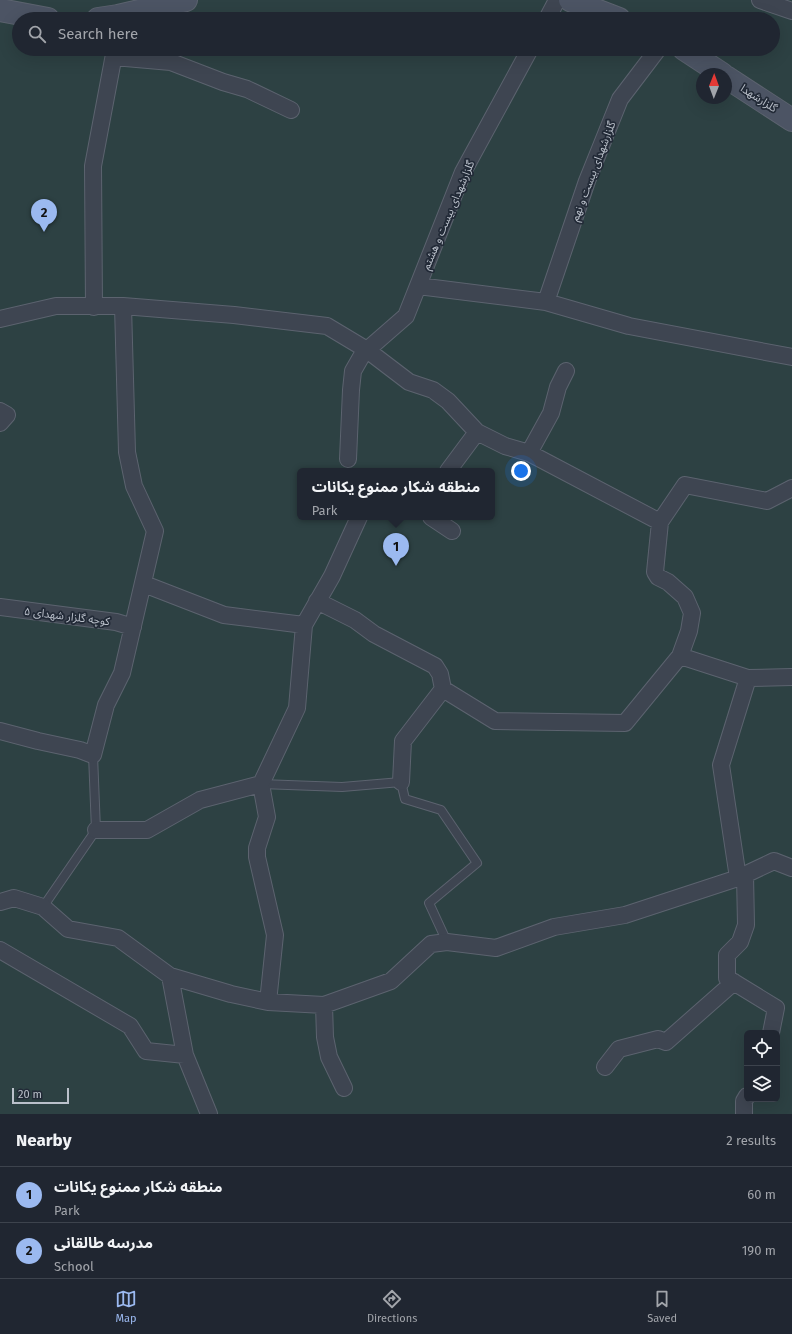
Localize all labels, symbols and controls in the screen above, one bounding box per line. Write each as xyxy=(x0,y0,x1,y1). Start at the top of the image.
search box xyxy=(12,12,780,56)
icon: search xyxy=(26,23,48,45)
text: Search here xyxy=(58,25,138,43)
north arrow xyxy=(696,68,732,104)
street label: گلزارشهدا xyxy=(738,82,780,115)
street label: گلزارشهدای بیست و نهم xyxy=(568,119,621,224)
street label: گلزارشهدای بیست و هشتم xyxy=(420,158,479,273)
pin: 2 xyxy=(31,199,57,232)
your location xyxy=(511,461,531,481)
popup xyxy=(297,468,495,520)
text: منطقه شکار ممنوع یکانات xyxy=(312,478,480,496)
text: Park xyxy=(312,503,337,518)
pin: 1 xyxy=(383,533,409,566)
street label: کوچه گلزار شهدای ۵ xyxy=(23,605,111,629)
map controls xyxy=(744,1030,780,1102)
button: locate xyxy=(744,1030,780,1066)
button: layers xyxy=(744,1066,780,1102)
scale bar xyxy=(12,1086,69,1105)
text: 20 m xyxy=(18,1088,42,1101)
text: Nearby xyxy=(16,1130,71,1151)
text: 2 results xyxy=(726,1133,776,1148)
text: منطقه شکار ممنوع یکانات xyxy=(54,1178,223,1196)
text: 1 xyxy=(26,1187,32,1202)
text: 60 m xyxy=(747,1187,776,1202)
text: Park xyxy=(54,1203,80,1218)
text: مدرسه طالقانی xyxy=(54,1234,153,1252)
text: 2 xyxy=(26,1243,32,1258)
text: 190 m xyxy=(742,1243,776,1258)
text: School xyxy=(54,1259,94,1274)
tab: Map xyxy=(115,1288,137,1325)
tab: Directions xyxy=(367,1288,417,1325)
tab: Saved xyxy=(647,1288,677,1325)

